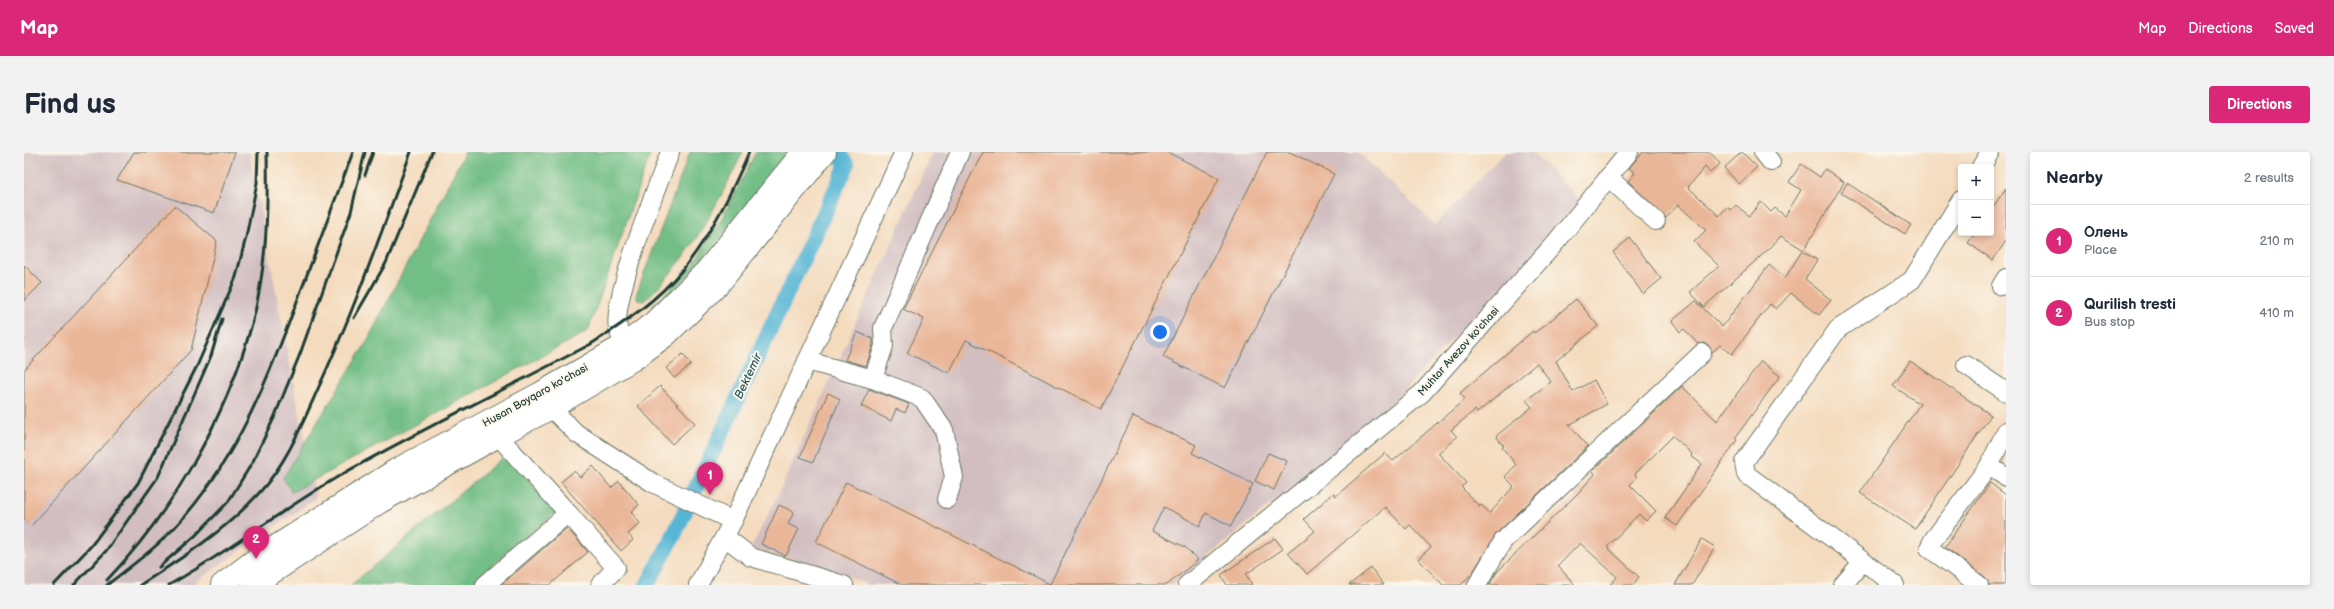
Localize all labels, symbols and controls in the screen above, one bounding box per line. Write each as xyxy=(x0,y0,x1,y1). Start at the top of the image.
text: Map xyxy=(20,17,58,40)
text: Map xyxy=(2138,20,2166,37)
text: Directions xyxy=(2188,20,2253,37)
text: Saved xyxy=(2275,20,2314,37)
button: Directions xyxy=(2209,86,2310,123)
text: Find us xyxy=(24,88,116,121)
map controls xyxy=(1958,164,1994,236)
button: + xyxy=(1958,164,1994,200)
text: Nearby xyxy=(2046,168,2103,188)
text: 2 results xyxy=(2244,170,2294,186)
button: − xyxy=(1958,200,1994,236)
text: Олень xyxy=(2084,223,2128,242)
text: 1 xyxy=(2056,233,2062,249)
text: 210 m xyxy=(2260,233,2294,249)
text: Place xyxy=(2084,242,2117,258)
text: Qurilish tresti xyxy=(2084,295,2176,314)
street label: Muhtar Avezov ko'chasi xyxy=(1415,304,1502,399)
text: 2 xyxy=(2055,305,2063,321)
text: 410 m xyxy=(2259,305,2294,321)
text: Bus stop xyxy=(2084,314,2135,330)
your location xyxy=(1150,322,1170,342)
water label: Bektemir xyxy=(731,350,766,401)
street label: Husan Boyqaro ko'chasi xyxy=(480,361,590,430)
pin: 1 xyxy=(697,462,723,495)
pin: 2 xyxy=(243,526,269,559)

